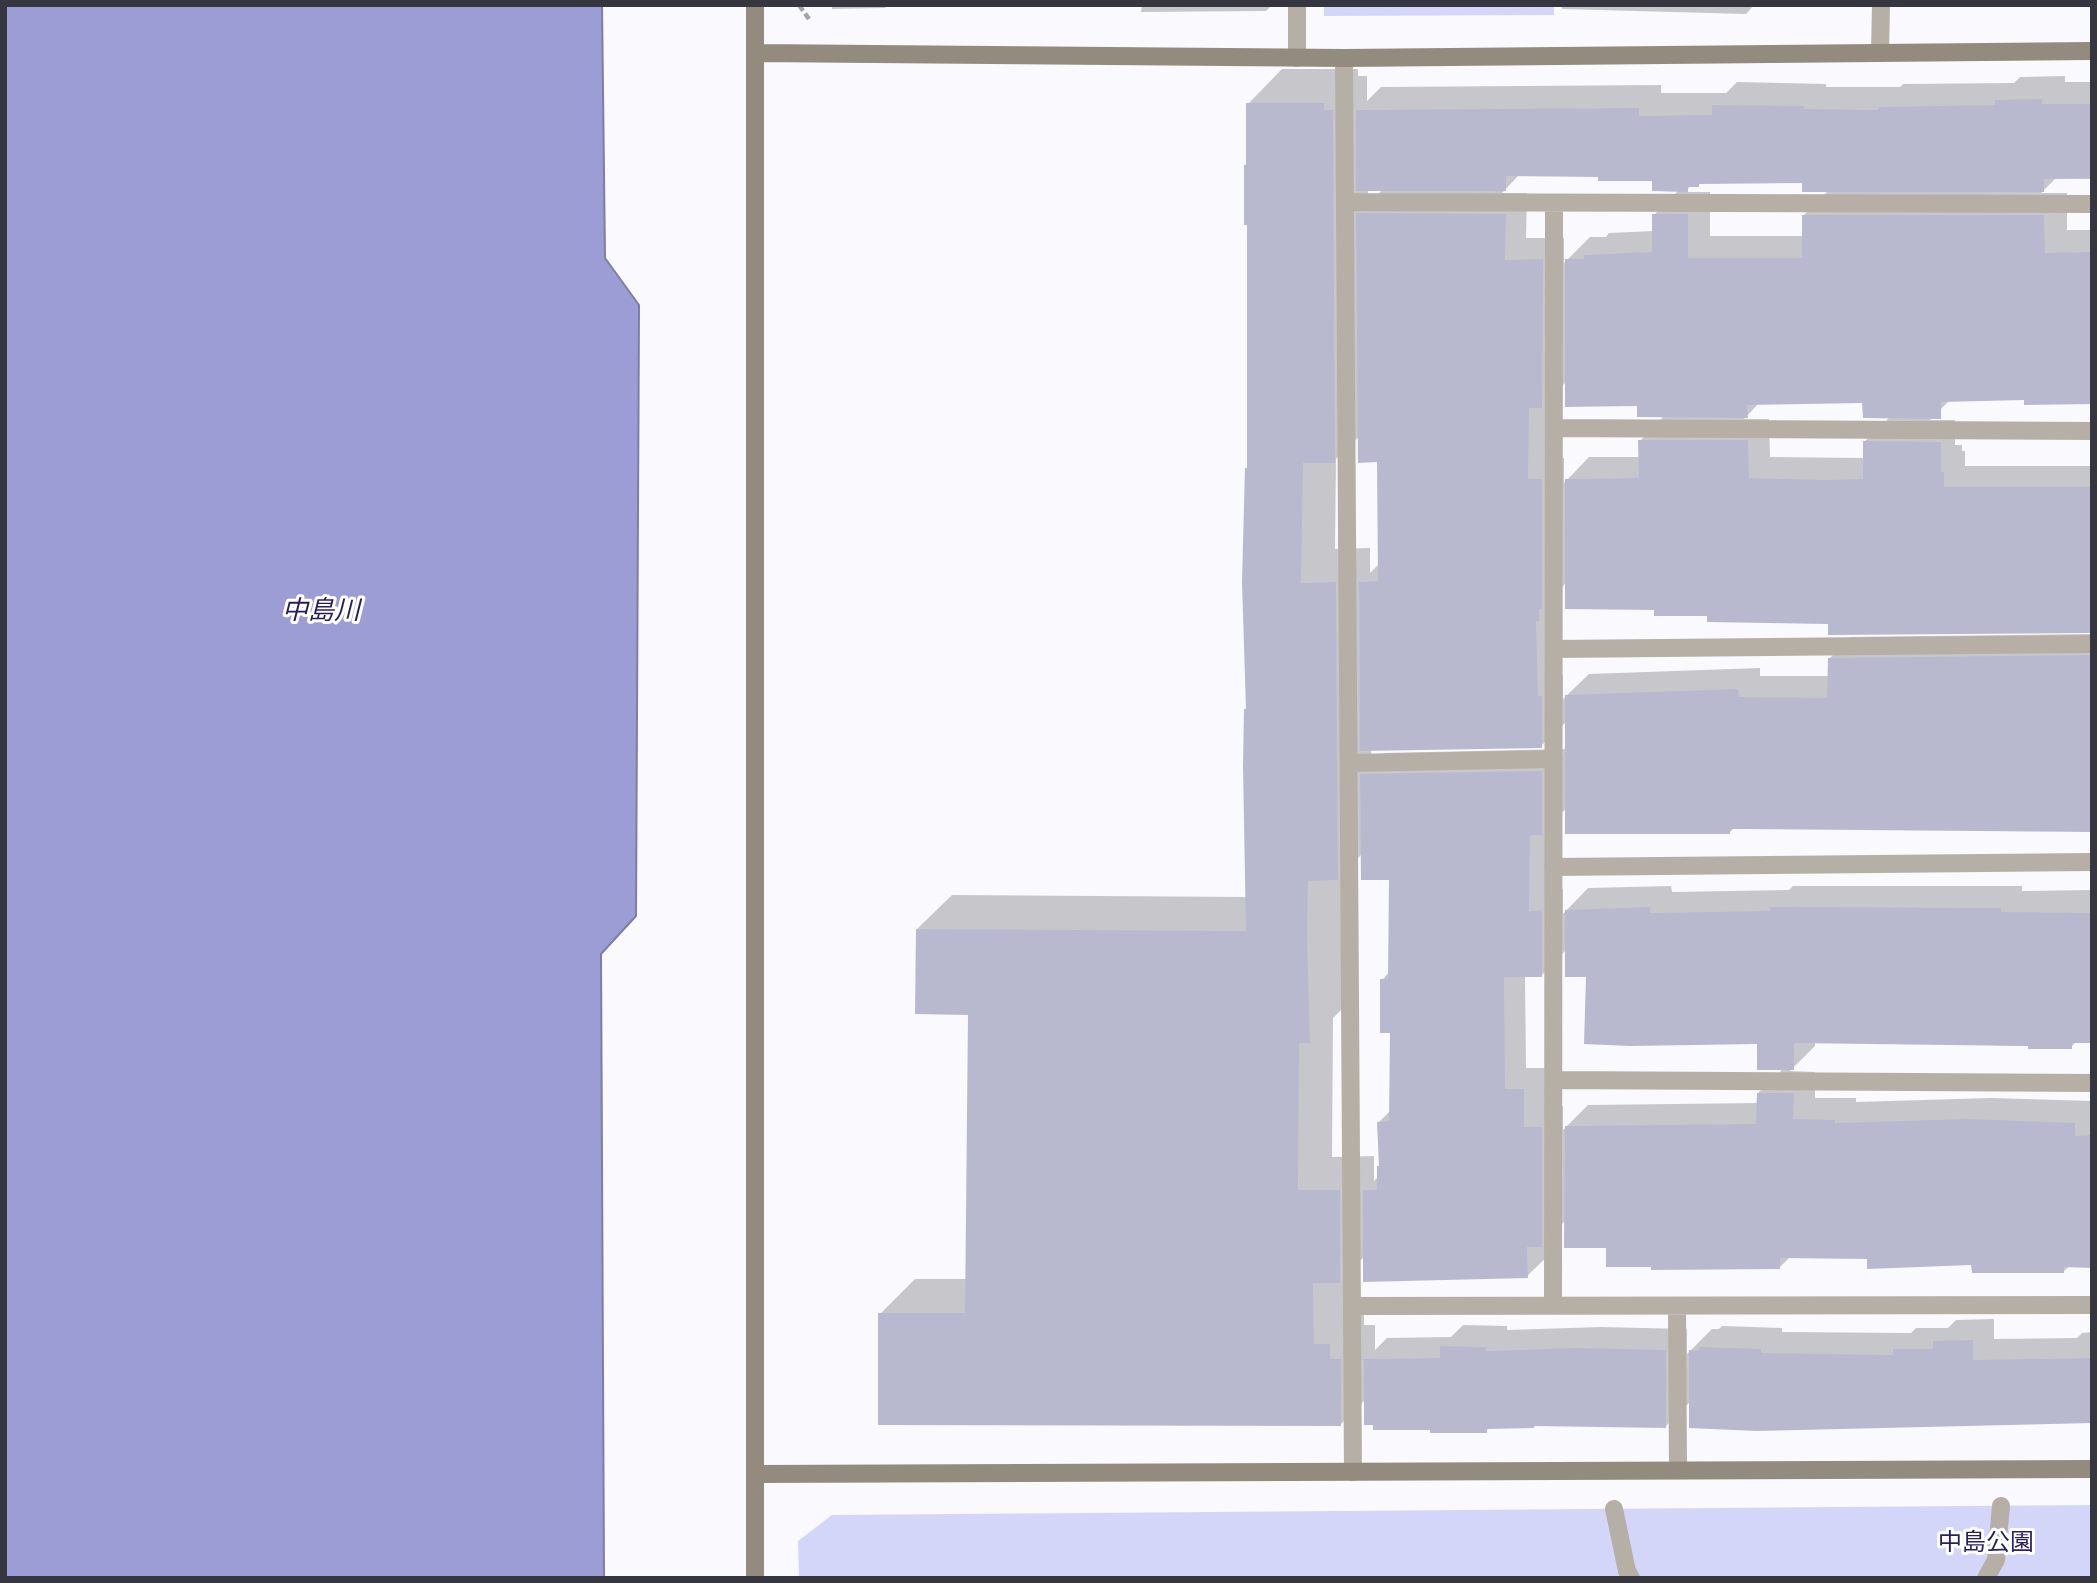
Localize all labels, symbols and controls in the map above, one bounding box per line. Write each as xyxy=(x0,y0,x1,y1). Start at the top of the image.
water label: 中島川 xyxy=(282,595,360,627)
park label: 中島公園 xyxy=(1938,1528,2034,1556)

